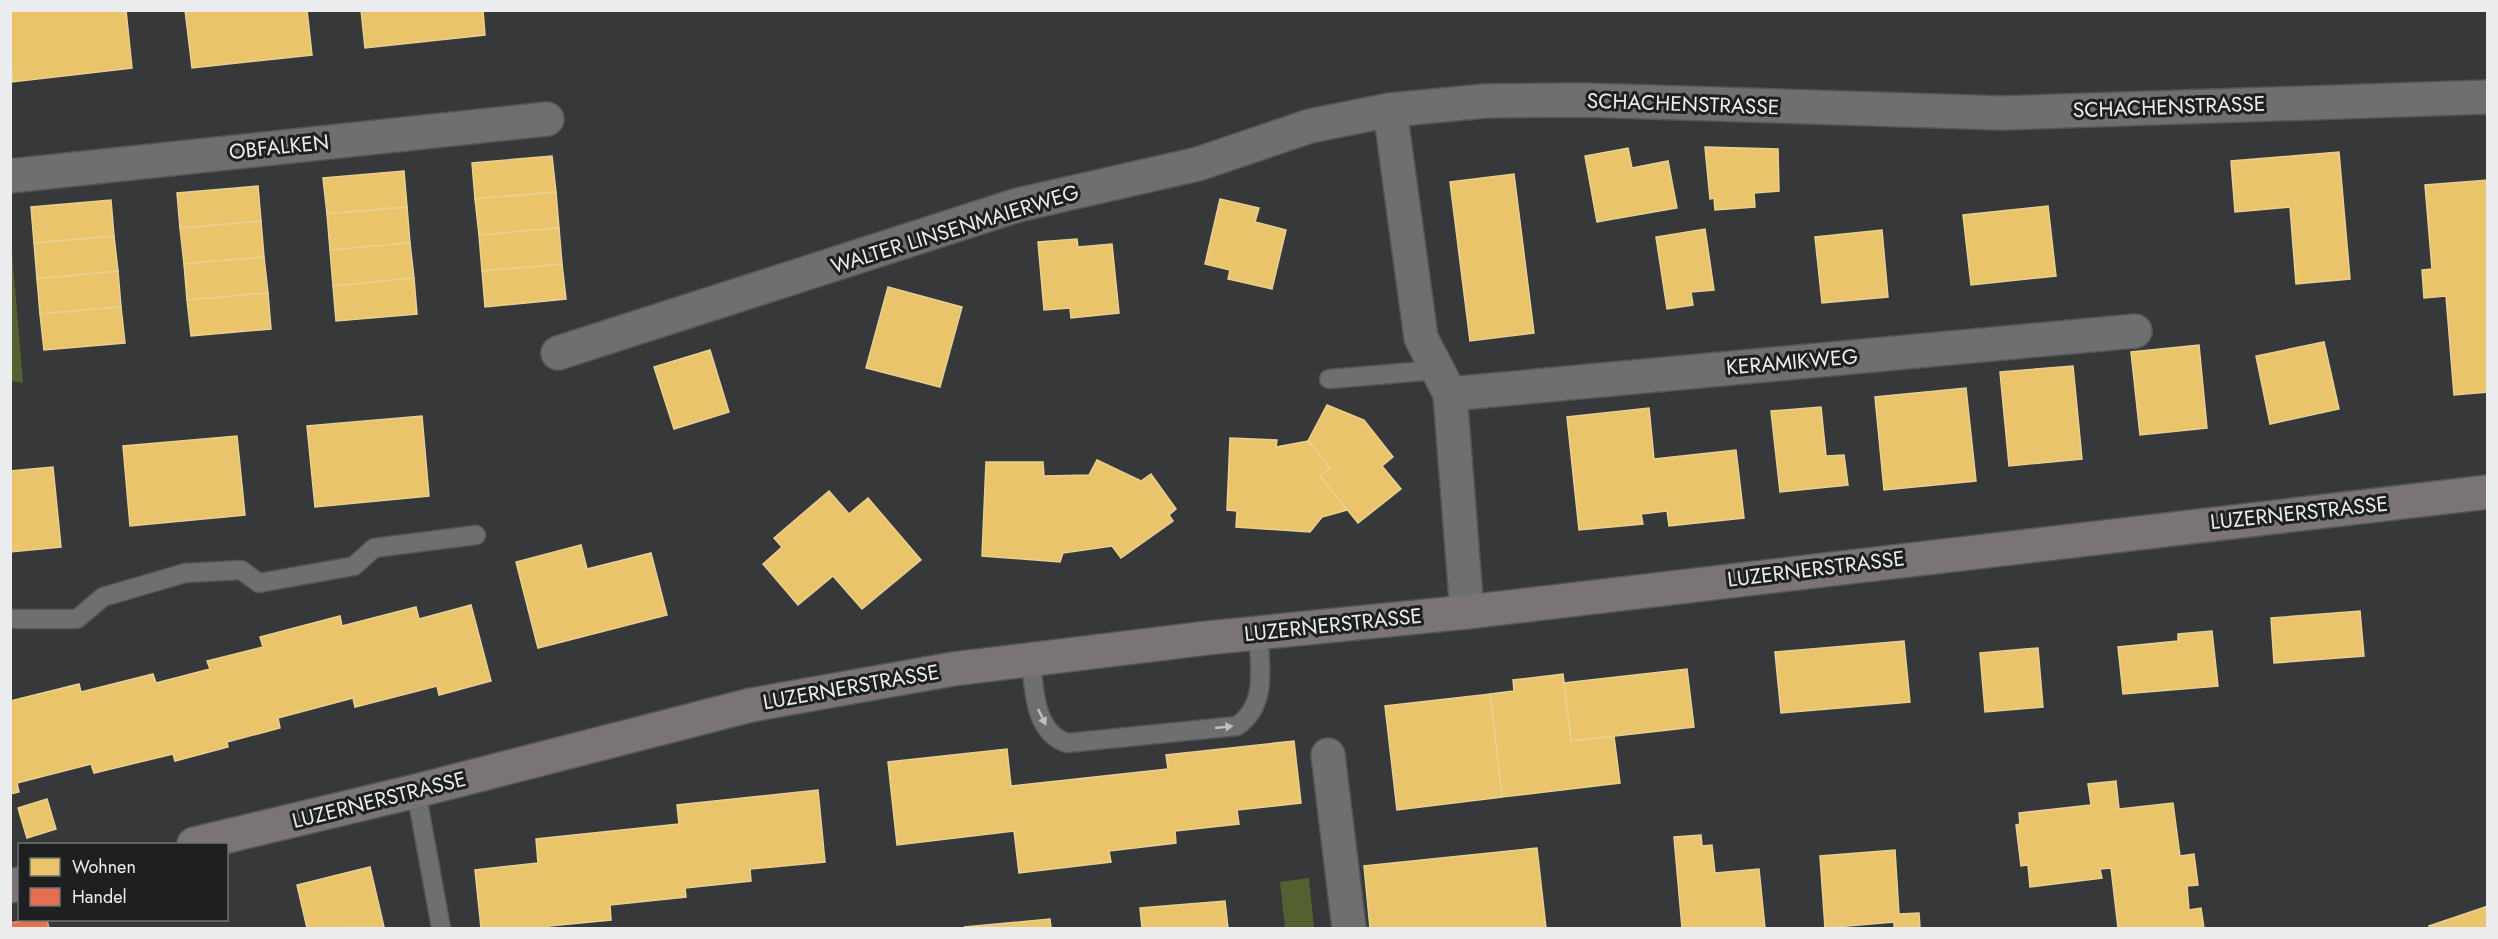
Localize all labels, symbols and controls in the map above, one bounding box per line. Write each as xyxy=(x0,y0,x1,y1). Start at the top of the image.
street label: SCHACHENSTRASSE xyxy=(1586,86,1780,122)
street label: SCHACHENSTRASSE xyxy=(2072,89,2266,125)
street label: OBFALKEN xyxy=(228,127,330,167)
street label: WALTER LINSENMAIERWEG xyxy=(827,177,1083,281)
street label: KERAMIKWEG xyxy=(1725,341,1859,383)
street label: LUZERNERSTRASSE xyxy=(2209,489,2389,537)
street label: LUZERNERSTRASSE xyxy=(1726,543,1906,595)
street label: LUZERNERSTRASSE xyxy=(1243,601,1423,649)
street label: LUZERNERSTRASSE xyxy=(761,657,941,717)
one-way arrow xyxy=(1037,709,1047,726)
one-way arrow xyxy=(1214,722,1233,732)
street label: LUZERNERSTRASSE xyxy=(289,764,469,836)
legend xyxy=(18,843,228,921)
text: Wohnen xyxy=(72,854,136,880)
text: Handel xyxy=(72,884,127,910)

